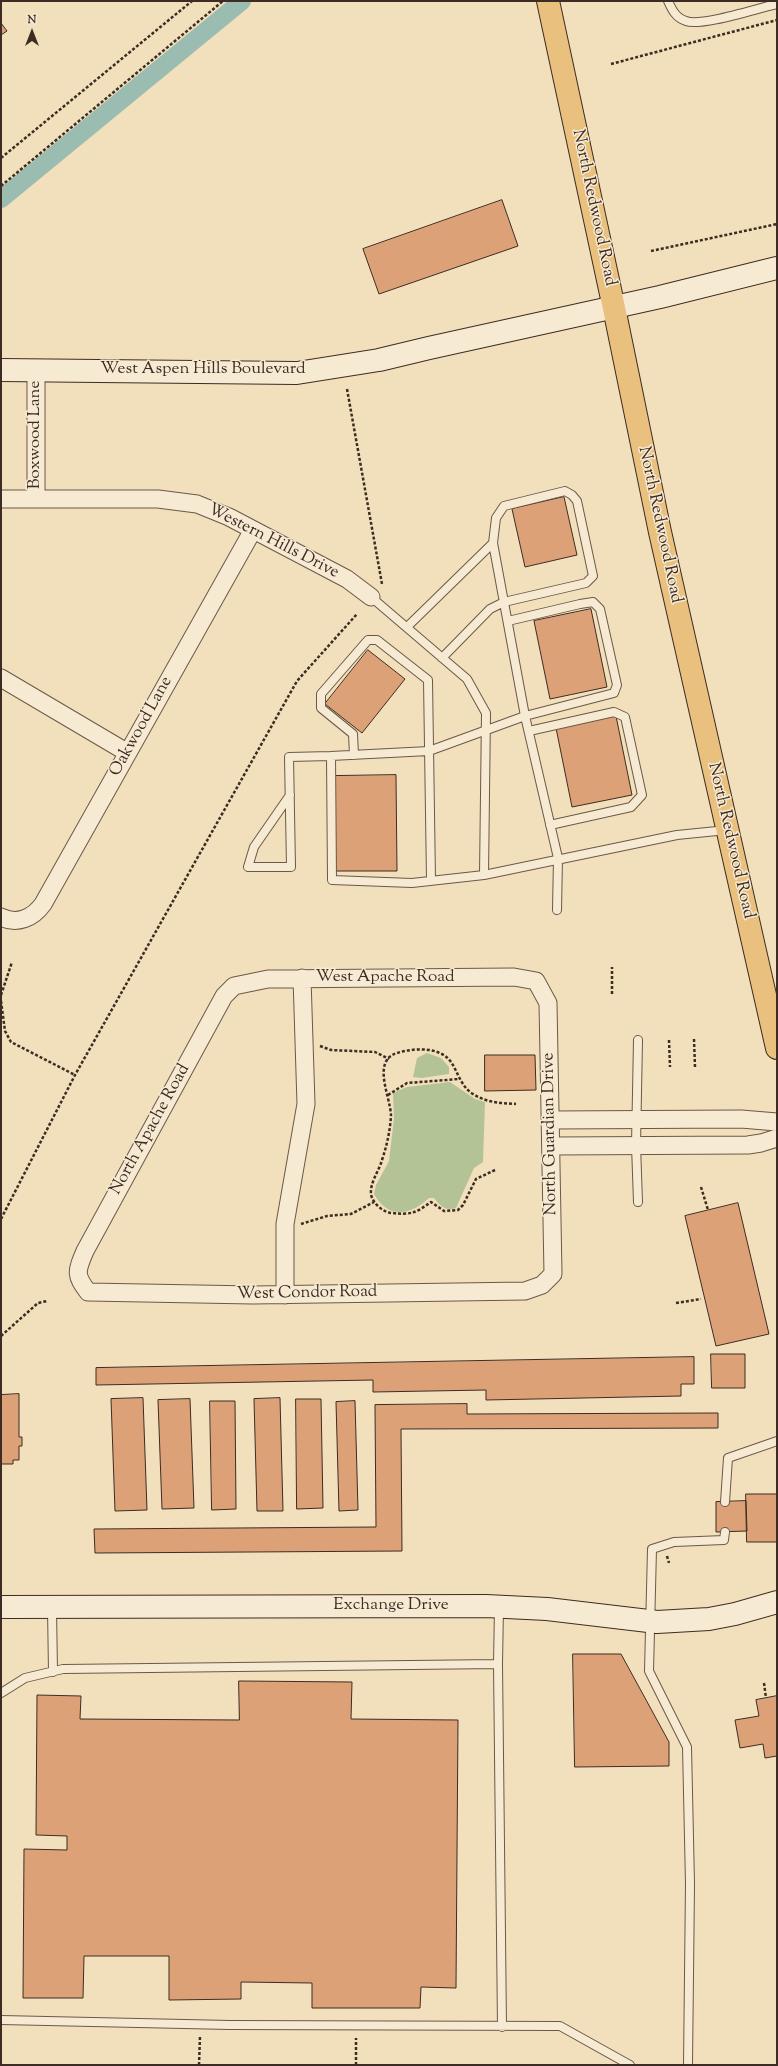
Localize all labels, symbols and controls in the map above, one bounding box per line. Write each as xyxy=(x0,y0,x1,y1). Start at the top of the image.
north arrow xyxy=(12,12,52,52)
text: N xyxy=(28,12,36,28)
street label: North Redwood Road xyxy=(566,128,620,288)
street label: West Aspen Hills Boulevard xyxy=(100,360,306,380)
street label: Boxwood Lane xyxy=(26,381,46,489)
street label: North Redwood Road xyxy=(632,445,686,605)
street label: Western Hills Drive xyxy=(204,500,342,584)
street label: Oakwood Lane xyxy=(106,673,178,781)
street label: North Redwood Road xyxy=(702,761,758,921)
street label: West Apache Road xyxy=(315,968,455,988)
street label: North Guardian Drive xyxy=(539,1052,563,1216)
street label: North Apache Road xyxy=(107,1061,195,1199)
street label: West Condor Road xyxy=(237,1283,377,1305)
street label: Exchange Drive xyxy=(333,1596,449,1616)

